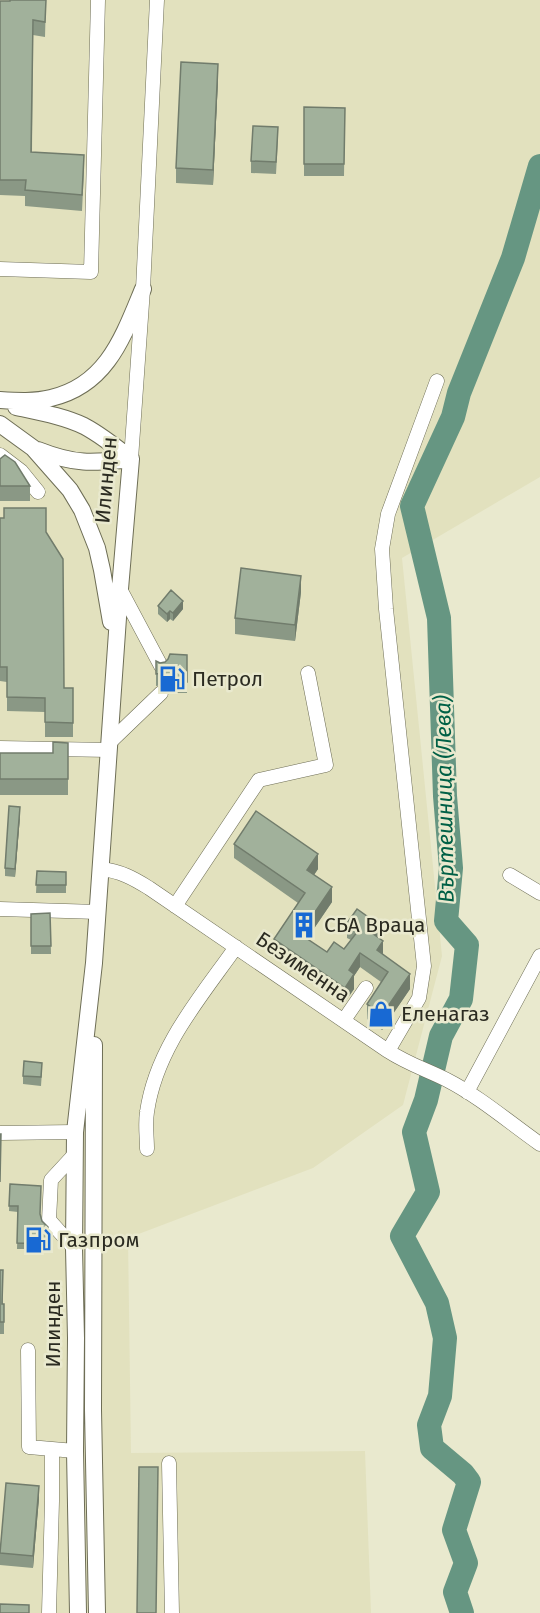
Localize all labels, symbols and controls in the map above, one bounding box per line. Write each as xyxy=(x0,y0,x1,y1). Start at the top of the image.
street label: Илинден xyxy=(89,435,123,525)
fuel station icon: Петрол xyxy=(157,664,187,694)
place label: Петрол xyxy=(192,666,263,692)
water label: Въртешница (Лева) xyxy=(429,695,460,903)
building icon: СБА Враца xyxy=(289,910,319,940)
place label: СБА Враца xyxy=(324,912,425,938)
street label: Безименна xyxy=(251,926,355,1008)
shop icon: Еленагаз xyxy=(366,999,396,1029)
place label: Еленагаз xyxy=(401,1001,490,1027)
fuel station icon: Газпром xyxy=(23,1225,53,1255)
place label: Газпром xyxy=(58,1227,140,1253)
street label: Илинден xyxy=(40,1280,66,1368)

